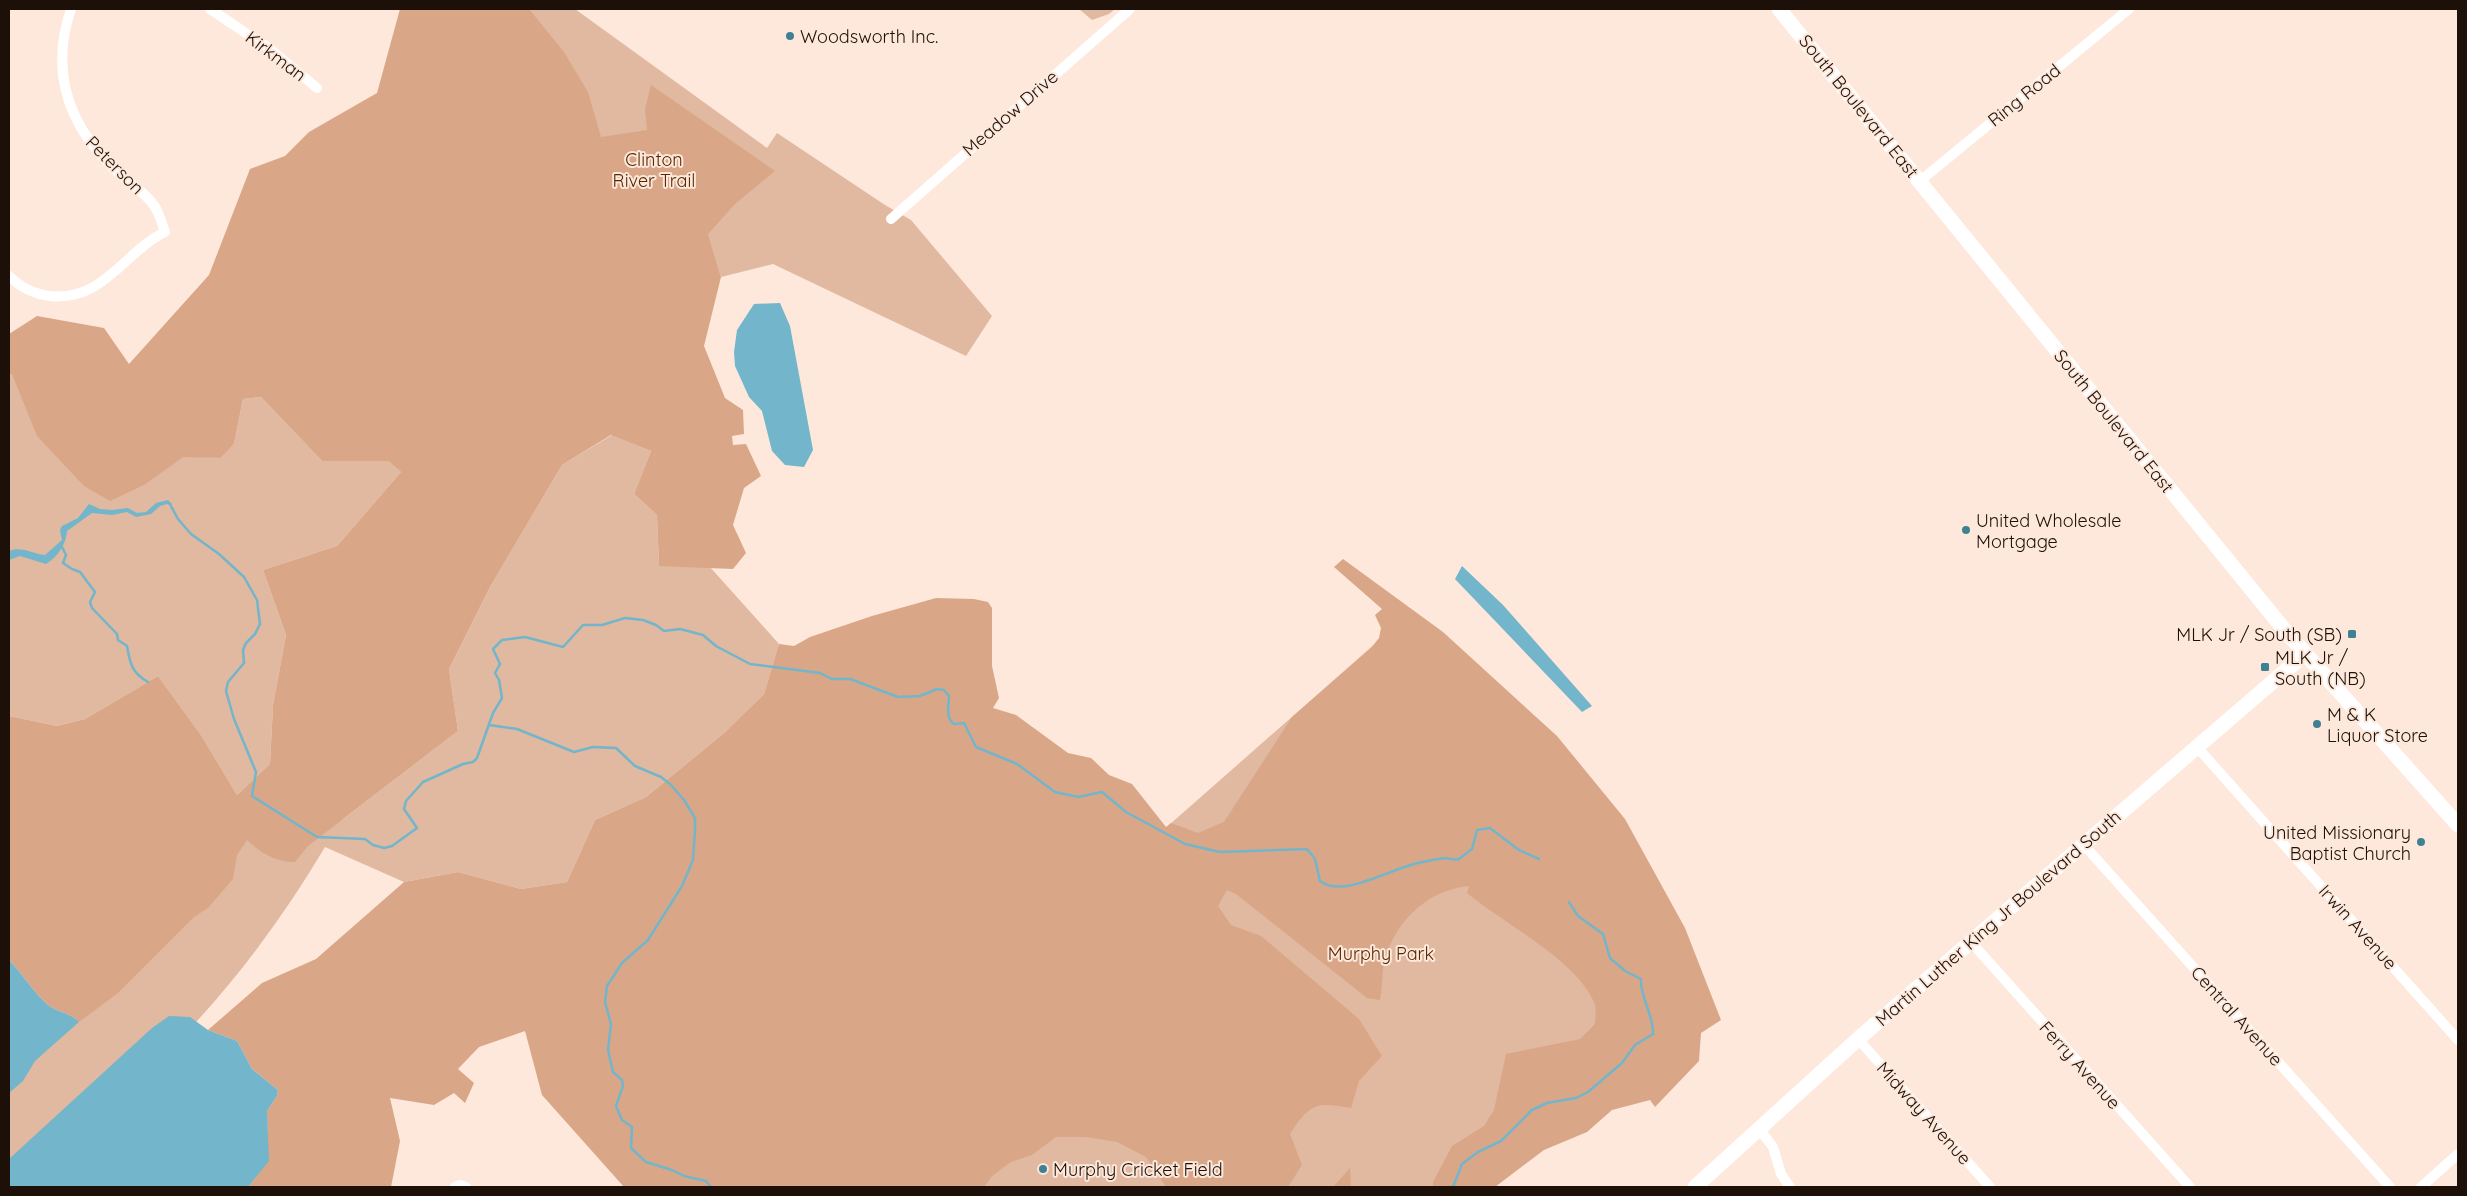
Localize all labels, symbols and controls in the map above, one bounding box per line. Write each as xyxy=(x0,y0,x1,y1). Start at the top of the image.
place label: Woodsworth Inc. xyxy=(800,25,938,48)
street label: Kirkman xyxy=(241,26,311,86)
marker: Woodsworth Inc. xyxy=(784,30,796,42)
street label: South Boulevard East xyxy=(1794,30,1924,182)
street label: Ring Road xyxy=(1983,59,2065,131)
street label: Meadow Drive xyxy=(957,65,1063,161)
street label: Peterson xyxy=(81,131,149,199)
park label: Clinton River Trail xyxy=(613,148,695,192)
street label: South Boulevard East xyxy=(2049,345,2179,497)
place label: United Wholesale Mortgage xyxy=(1976,509,2121,553)
marker: United Wholesale Mortgage xyxy=(1960,524,1972,536)
place label: MLK Jr / South (SB) xyxy=(2176,623,2342,646)
marker: MLK Jr / South (SB) xyxy=(2346,628,2358,640)
place label: MLK Jr / South (NB) xyxy=(2275,646,2366,690)
marker: MLK Jr / South (NB) xyxy=(2259,661,2271,673)
place label: M & K Liquor Store xyxy=(2327,703,2428,747)
marker: M & K Liquor Store xyxy=(2311,718,2323,730)
street label: Martin Luther King Jr Boulevard South xyxy=(1870,805,2126,1031)
place label: United Missionary Baptist Church xyxy=(2263,821,2411,865)
marker: United Missionary Baptist Church xyxy=(2415,836,2427,848)
street label: Irwin Avenue xyxy=(2314,880,2402,974)
park label: Murphy Park xyxy=(1328,942,1434,965)
street label: Central Avenue xyxy=(2186,961,2288,1071)
street label: Ferry Avenue xyxy=(2034,1016,2126,1114)
street label: Midway Avenue xyxy=(1872,1057,1976,1169)
place label: Murphy Cricket Field xyxy=(1053,1158,1223,1181)
marker: Murphy Cricket Field xyxy=(1037,1163,1049,1175)

